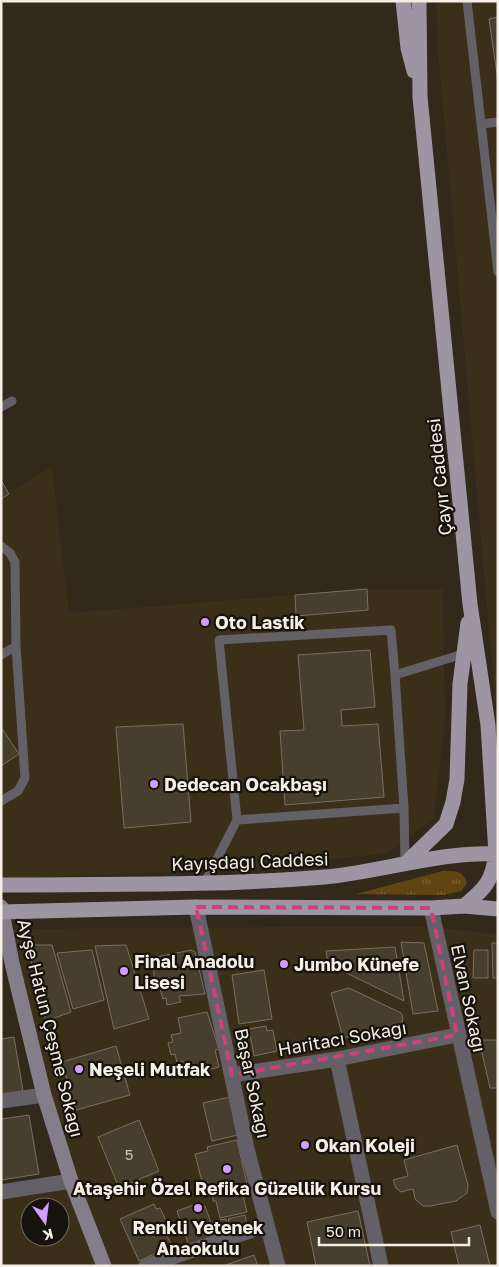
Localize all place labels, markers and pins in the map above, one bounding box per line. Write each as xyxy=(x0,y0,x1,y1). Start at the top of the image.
place label: Oto Lastik xyxy=(215,611,305,633)
marker: Oto Lastik xyxy=(199,616,211,628)
place label: Dedecan Ocakbaşı xyxy=(164,773,327,795)
marker: Dedecan Ocakbaşı xyxy=(148,778,160,790)
place label: Final Anadolu Lisesi xyxy=(134,950,254,993)
place label: Jumbo Künefe xyxy=(294,953,419,975)
marker: Jumbo Künefe xyxy=(278,958,290,970)
marker: Final Anadolu Lisesi xyxy=(118,965,130,977)
place label: Neşeli Mutfak xyxy=(89,1058,211,1080)
marker: Neşeli Mutfak xyxy=(73,1063,85,1075)
place label: Okan Koleji xyxy=(315,1134,415,1156)
marker: Okan Koleji xyxy=(299,1139,311,1151)
marker: Ataşehir Özel Refika Güzellik Kursu xyxy=(221,1163,233,1175)
place label: Ataşehir Özel Refika Güzellik Kursu xyxy=(73,1177,381,1199)
marker: Renkli Yetenek Anaokulu xyxy=(192,1202,204,1214)
place label: Renkli Yetenek Anaokulu xyxy=(133,1216,264,1259)

